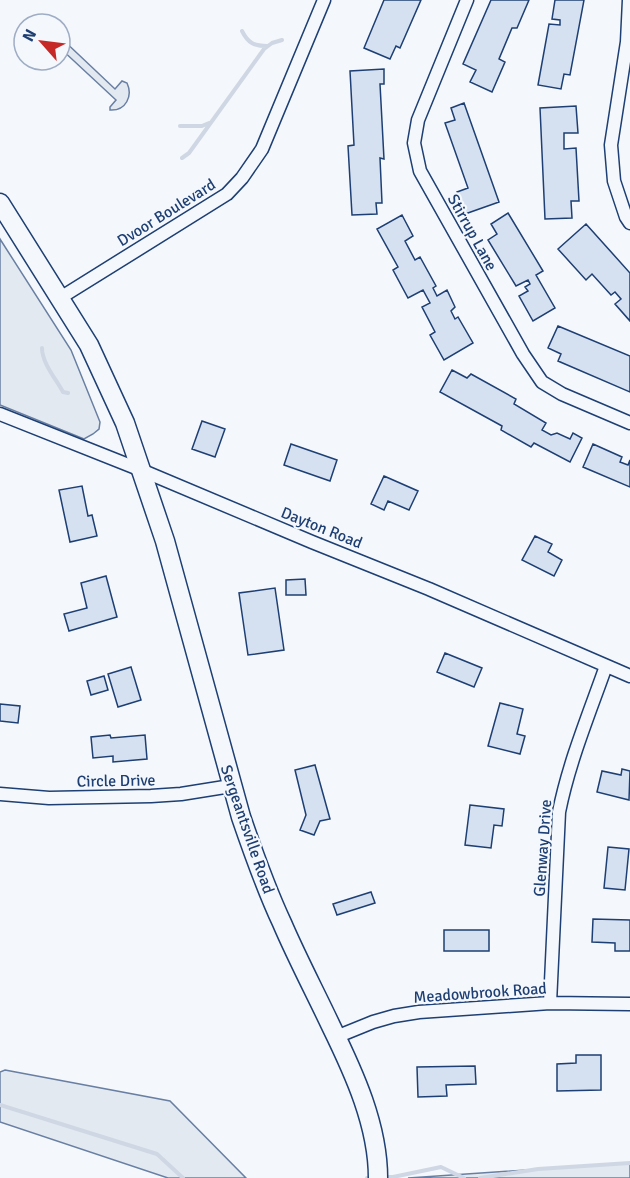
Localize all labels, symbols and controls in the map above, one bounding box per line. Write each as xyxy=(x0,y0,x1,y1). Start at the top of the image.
north arrow xyxy=(12,12,72,72)
text: N xyxy=(18,26,41,45)
street label: Dvoor Boulevard xyxy=(114,175,219,251)
street label: Stirrup Lane xyxy=(443,191,501,274)
street label: Dayton Road xyxy=(278,503,365,553)
street label: Sergeantsville Road xyxy=(216,762,278,896)
street label: Circle Drive xyxy=(76,770,156,792)
street label: Glenway Drive xyxy=(530,799,556,897)
street label: Meadowbrook Road xyxy=(413,978,547,1008)

